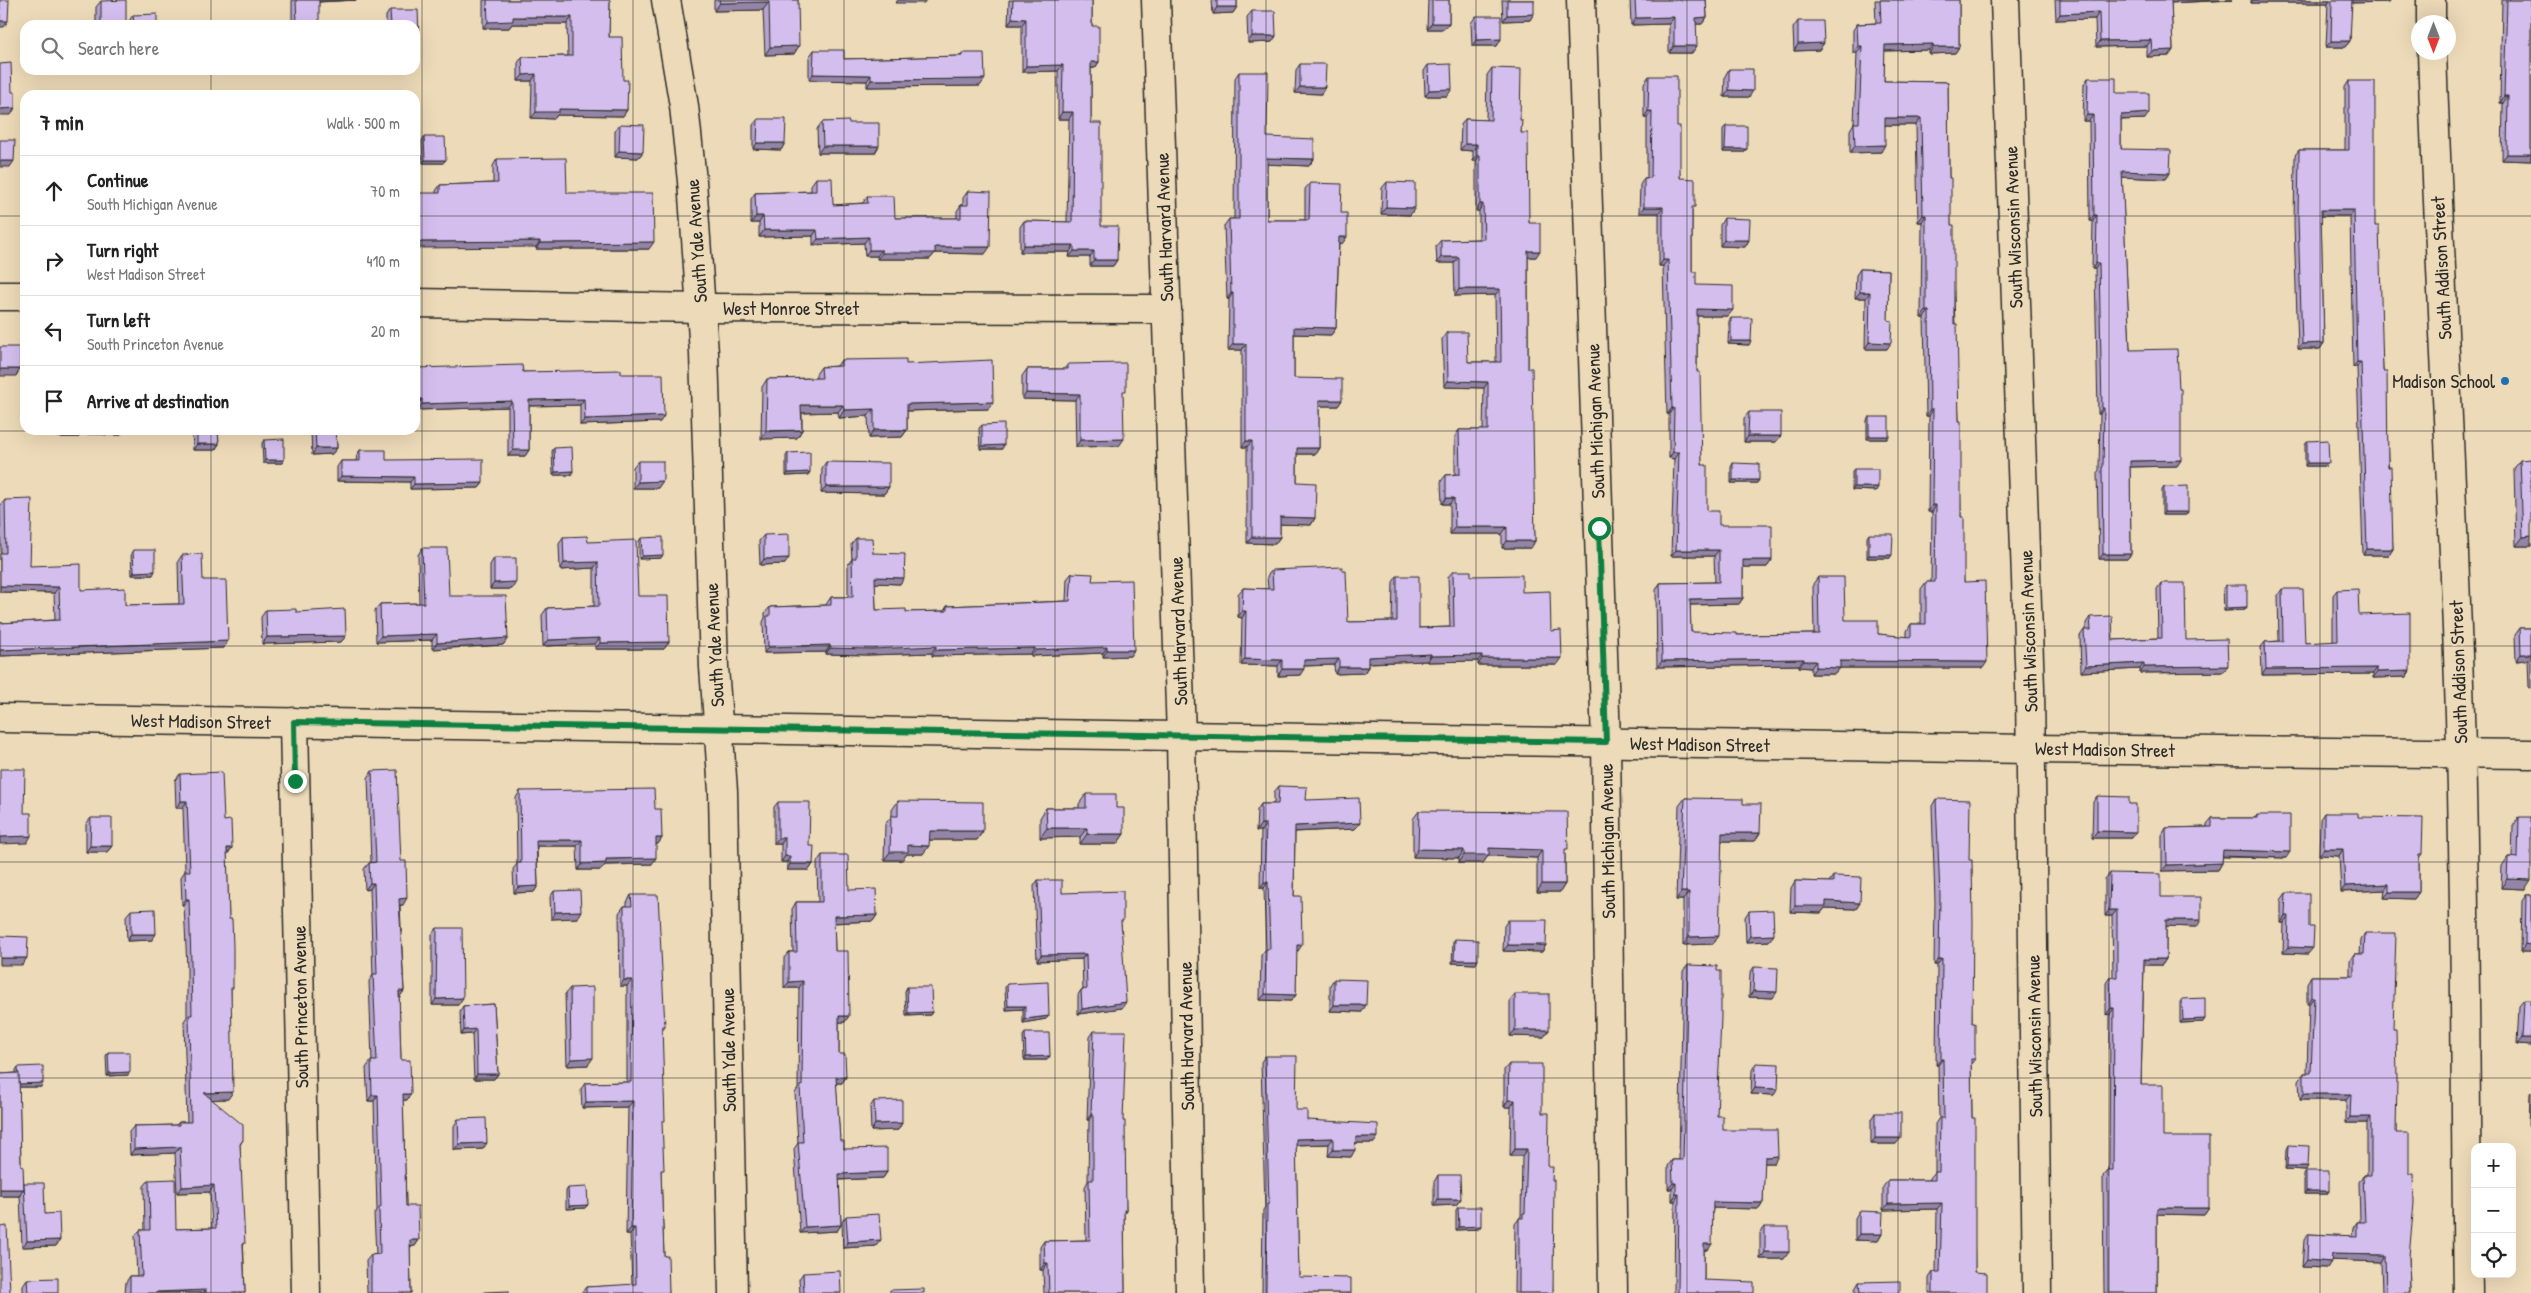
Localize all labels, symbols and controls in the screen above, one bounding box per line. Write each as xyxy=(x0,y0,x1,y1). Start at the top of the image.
north arrow xyxy=(2411,15,2456,60)
search box xyxy=(20,20,420,75)
icon: search xyxy=(38,34,66,62)
text: Search here xyxy=(78,35,159,61)
text: 7 min xyxy=(40,108,84,137)
text: Walk · 500 m xyxy=(327,112,400,134)
street label: South Wisconsin Avenue xyxy=(1997,145,2029,309)
street label: South Harvard Avenue xyxy=(1148,152,1180,302)
text: Continue xyxy=(87,167,148,193)
icon: ahead xyxy=(40,177,68,205)
street label: South Yale Avenue xyxy=(679,178,713,304)
text: 70 m xyxy=(370,180,400,202)
text: South Michigan Avenue xyxy=(87,193,218,215)
street label: South Addison Street xyxy=(2424,195,2458,340)
text: Turn right xyxy=(87,237,158,263)
icon: right xyxy=(40,247,68,275)
text: 410 m xyxy=(366,250,400,272)
text: West Madison Street xyxy=(87,263,205,285)
street label: West Monroe Street xyxy=(723,295,860,321)
text: Turn left xyxy=(87,307,150,333)
icon: left xyxy=(40,317,68,345)
text: 20 m xyxy=(371,320,400,342)
text: South Princeton Avenue xyxy=(87,333,224,355)
street label: South Michigan Avenue xyxy=(1579,343,1611,499)
place label: Madison School xyxy=(2392,368,2496,394)
marker: Madison School xyxy=(2499,375,2511,387)
icon: arrive xyxy=(40,387,68,415)
text: Arrive at destination xyxy=(87,388,229,414)
route start xyxy=(1588,517,1611,540)
street label: South Wisconsin Avenue xyxy=(2012,549,2044,713)
street label: South Harvard Avenue xyxy=(1162,556,1194,706)
street label: South Yale Avenue xyxy=(698,582,730,708)
street label: South Addison Street xyxy=(2442,599,2473,744)
street label: West Madison Street xyxy=(131,707,272,735)
street label: West Madison Street xyxy=(1630,730,1771,758)
street label: West Madison Street xyxy=(2035,735,2176,763)
street label: South Michigan Avenue xyxy=(1593,763,1621,919)
route end xyxy=(284,770,307,793)
street label: South Princeton Avenue xyxy=(286,925,314,1088)
street label: South Wisconsin Avenue xyxy=(2020,954,2048,1117)
street label: South Harvard Avenue xyxy=(1172,961,1200,1111)
street label: South Yale Avenue xyxy=(714,987,742,1112)
map controls xyxy=(2471,1143,2516,1278)
button: + xyxy=(2471,1143,2516,1188)
button: − xyxy=(2471,1188,2516,1233)
button: locate xyxy=(2471,1233,2516,1278)

